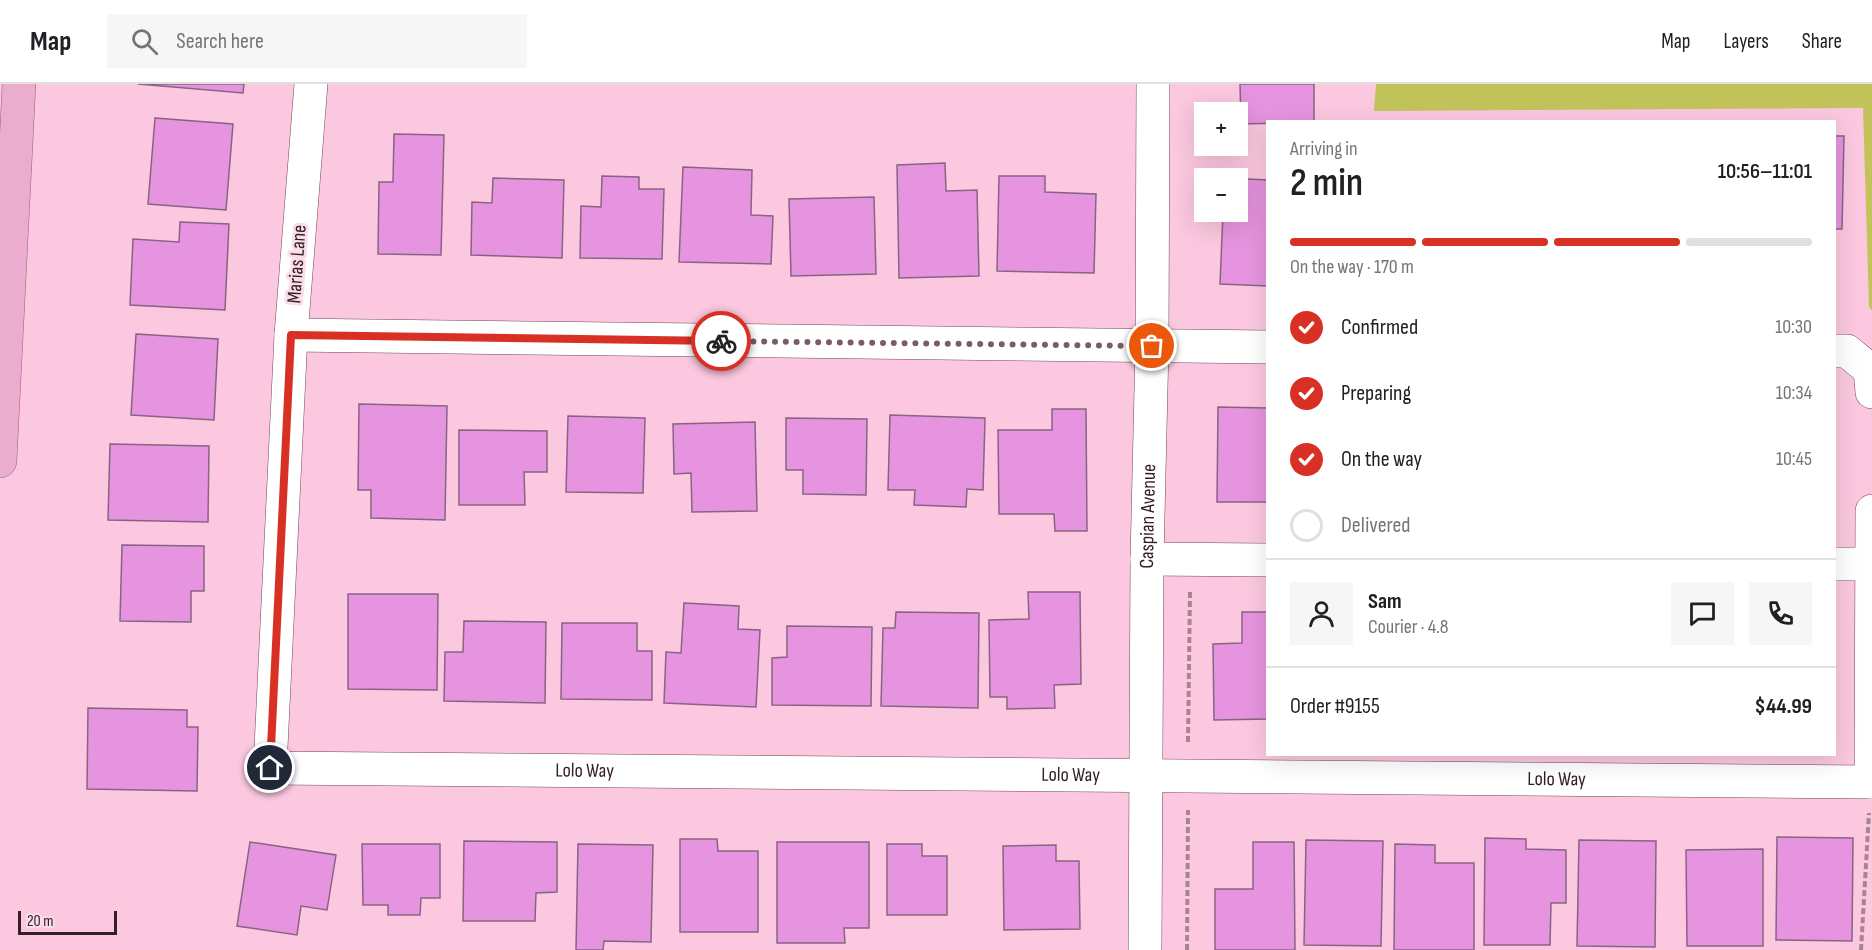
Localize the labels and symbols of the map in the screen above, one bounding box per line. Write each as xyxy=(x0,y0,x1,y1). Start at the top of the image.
street label: Marias Lane xyxy=(282,224,312,304)
courier xyxy=(691,311,751,371)
pin xyxy=(1126,320,1177,371)
street label: Caspian Avenue xyxy=(1135,463,1161,568)
pin xyxy=(244,742,295,793)
street label: Lolo Way xyxy=(555,758,614,783)
street label: Lolo Way xyxy=(1041,763,1100,787)
street label: Lolo Way xyxy=(1527,767,1586,792)
scale bar xyxy=(18,908,117,936)

